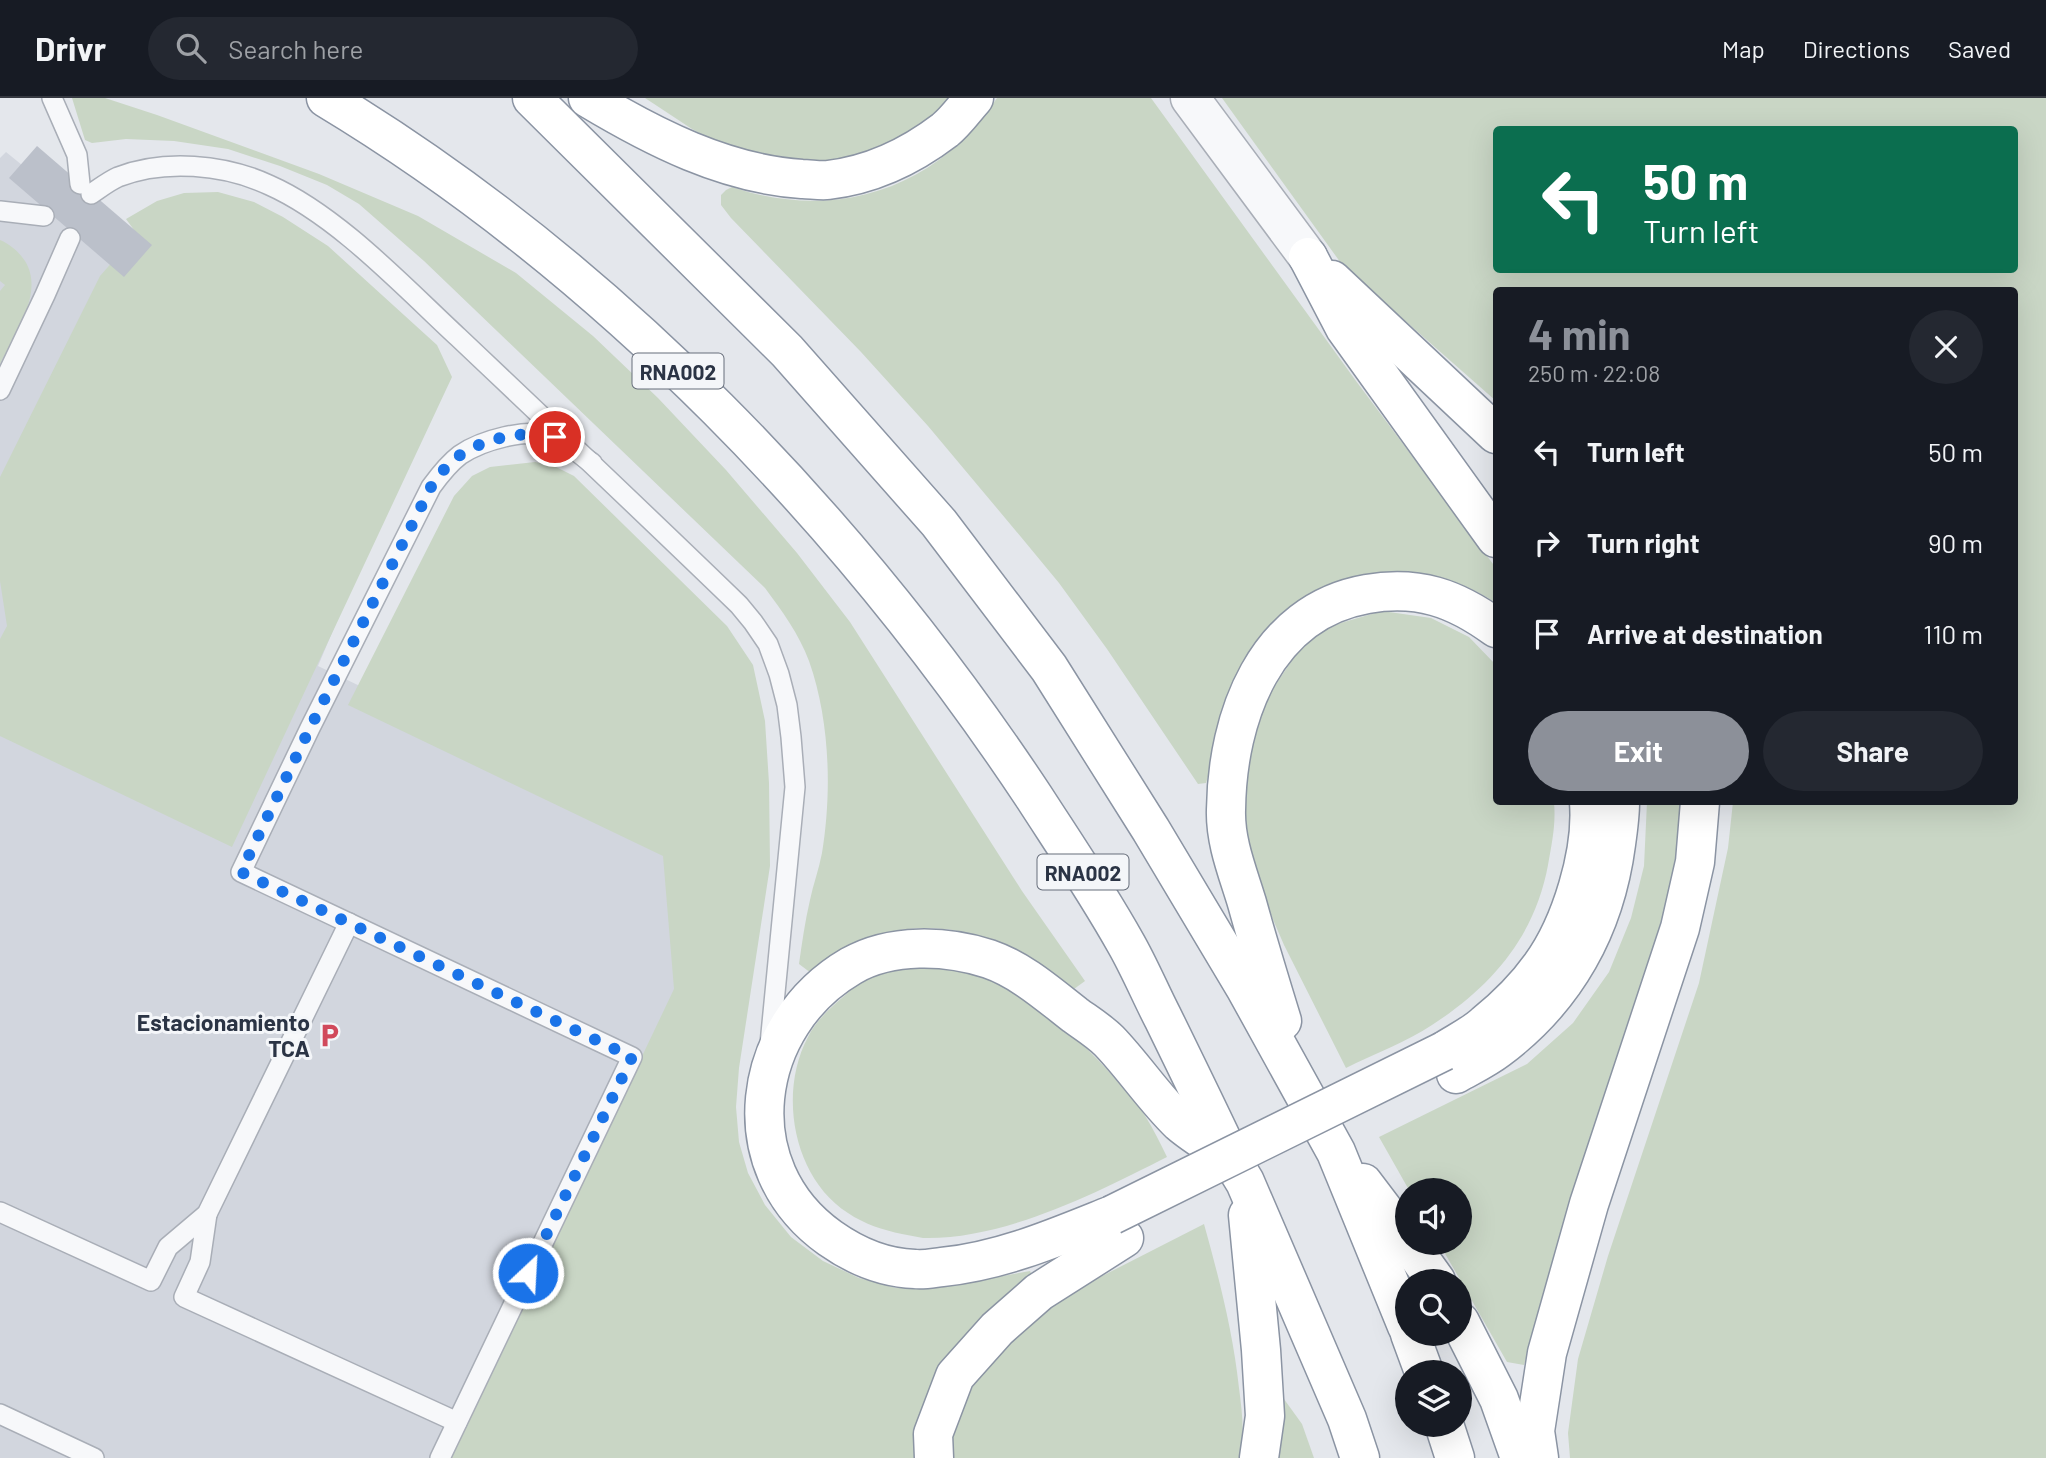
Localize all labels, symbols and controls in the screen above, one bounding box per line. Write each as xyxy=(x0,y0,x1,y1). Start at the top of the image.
search box xyxy=(148,17,638,80)
text: Drivr xyxy=(35,28,106,68)
icon: search xyxy=(172,29,210,67)
text: Search here xyxy=(228,33,363,64)
text: Map xyxy=(1722,34,1765,63)
text: Directions xyxy=(1803,34,1910,63)
text: Saved xyxy=(1948,34,2011,63)
text: 50 m xyxy=(1643,151,1748,210)
icon: left xyxy=(1528,154,1619,245)
text: Turn left xyxy=(1643,211,1760,249)
text: 4 min xyxy=(1528,308,1631,358)
button: close xyxy=(1909,310,1983,384)
road number: RNA002 xyxy=(632,354,724,388)
text: 250 m · 22:08 xyxy=(1528,359,1660,387)
pin xyxy=(525,407,585,467)
icon: arrive xyxy=(536,418,574,456)
icon: left xyxy=(1528,433,1566,471)
text: Turn left xyxy=(1587,436,1685,467)
text: 50 m xyxy=(1928,436,1983,467)
icon: right xyxy=(1528,524,1566,562)
text: Turn right xyxy=(1587,527,1700,558)
text: 90 m xyxy=(1928,527,1983,558)
icon: arrive xyxy=(1528,615,1566,653)
text: Arrive at destination xyxy=(1587,618,1823,649)
text: 110 m xyxy=(1923,618,1983,649)
button: Exit xyxy=(1528,711,1749,791)
button: Share xyxy=(1763,711,1983,791)
road number: RNA002 xyxy=(1038,854,1128,890)
place label: Estacionamiento TCA xyxy=(137,1008,310,1062)
parking icon: Estacionamiento TCA xyxy=(316,1021,344,1049)
map controls xyxy=(1395,1178,1472,1437)
button: sound xyxy=(1395,1178,1472,1255)
position arrow xyxy=(491,1236,565,1310)
button: search xyxy=(1395,1269,1472,1346)
button: layers xyxy=(1395,1360,1472,1437)

